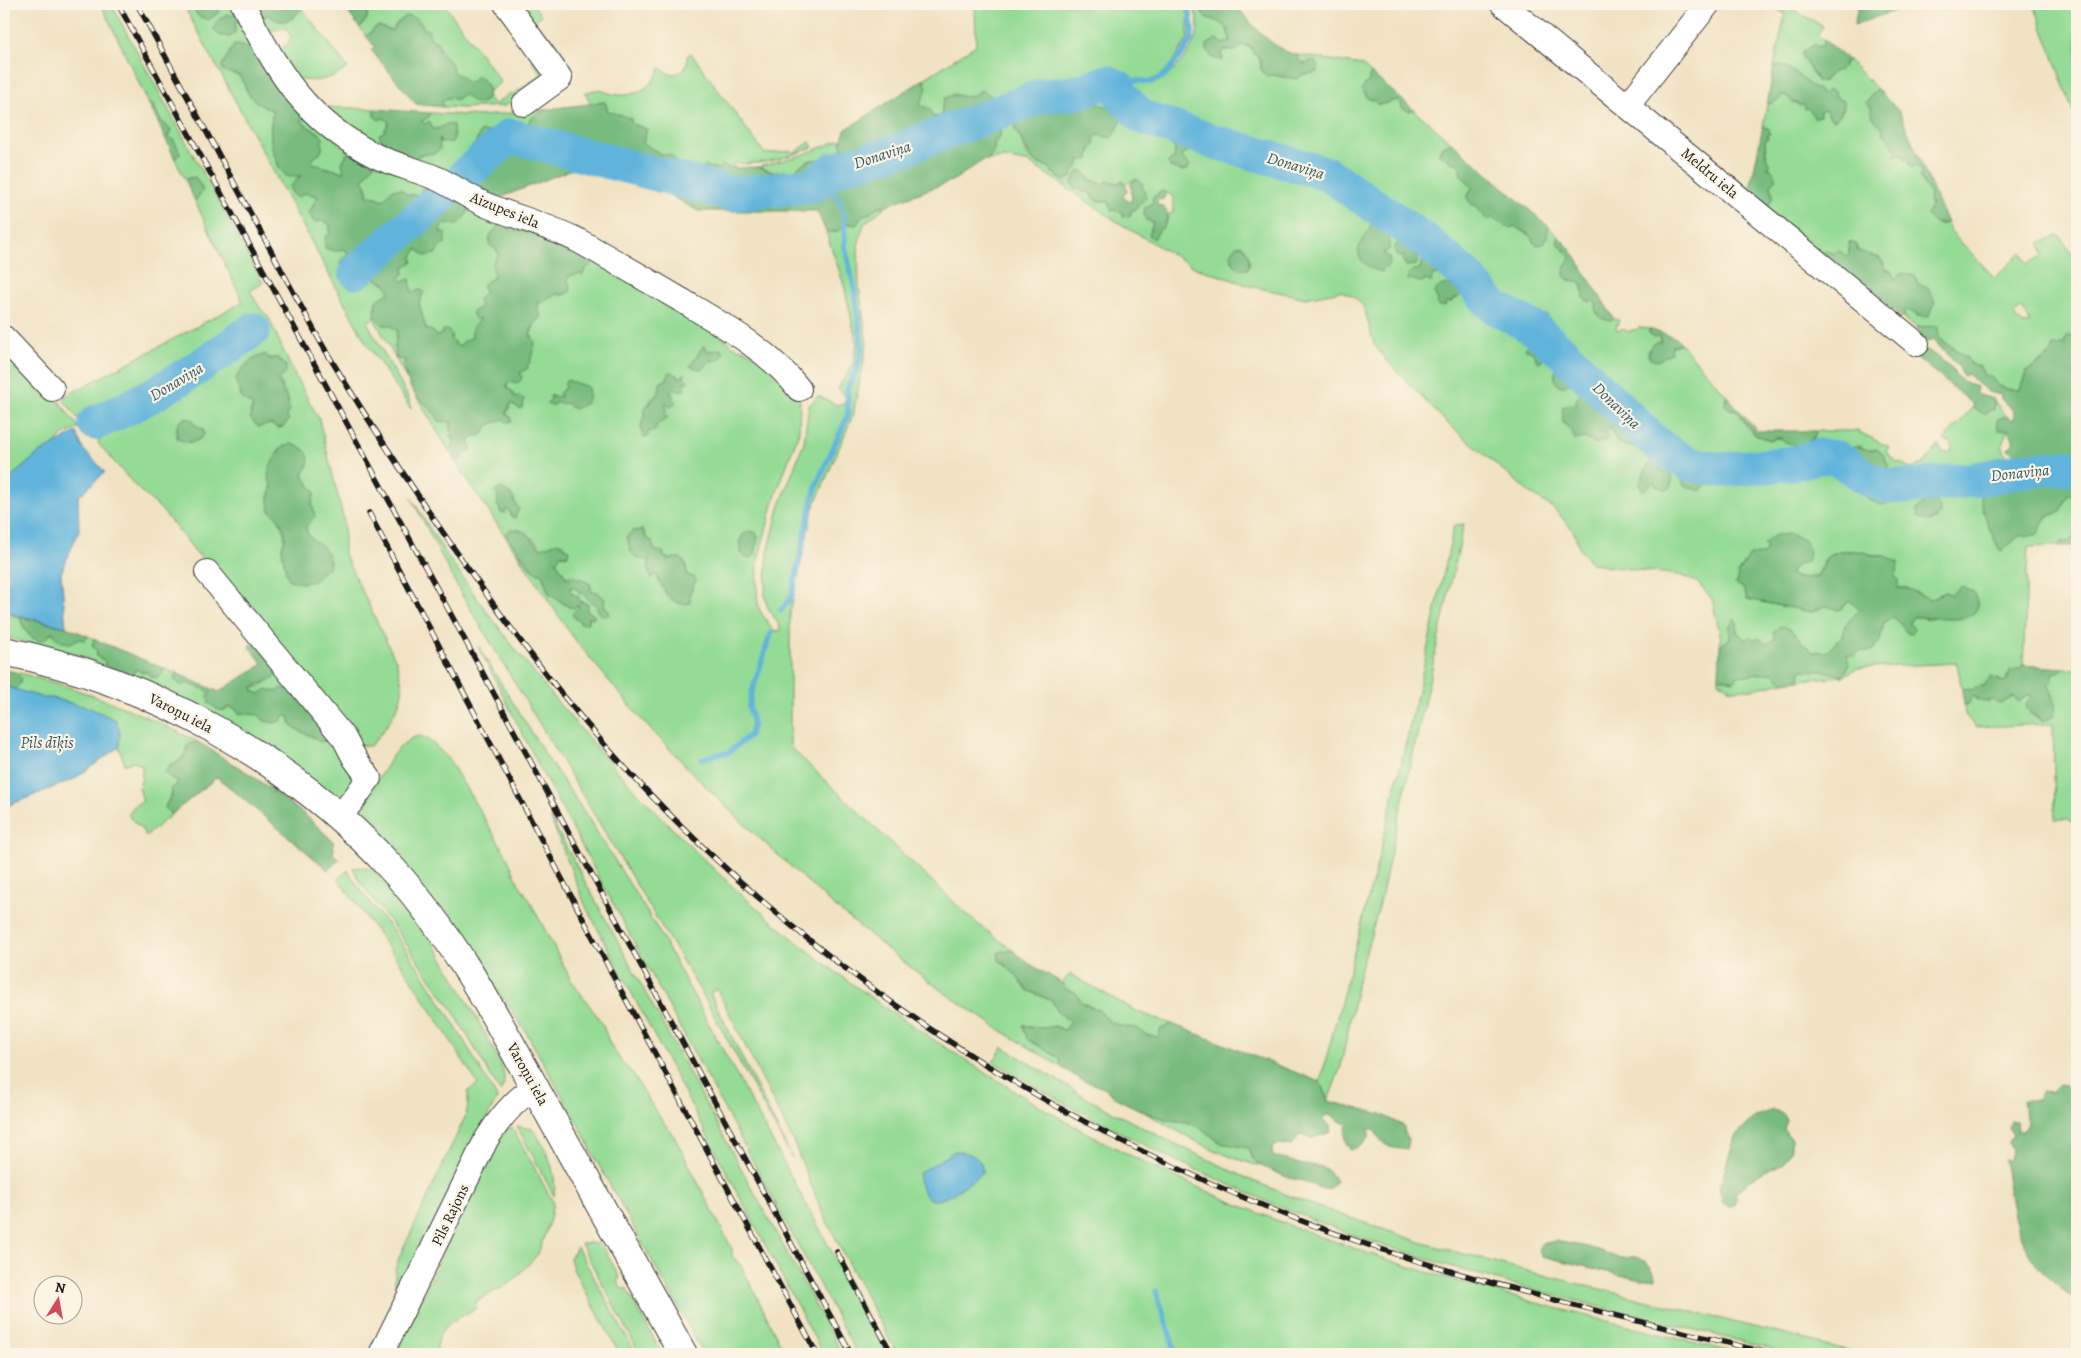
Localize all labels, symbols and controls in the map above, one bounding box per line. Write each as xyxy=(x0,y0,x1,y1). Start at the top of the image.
water label: Donaviņa xyxy=(851,135,914,175)
street label: Meldru iela xyxy=(1677,143,1743,203)
water label: Donaviņa xyxy=(1264,147,1328,185)
street label: Aizupes iela xyxy=(467,187,543,233)
water label: Donaviņa xyxy=(146,357,208,406)
water label: Donaviņa xyxy=(1587,377,1646,435)
water label: Donaviņa xyxy=(1990,459,2051,487)
street label: Varoņu iela xyxy=(145,688,216,738)
water label: Pils dīķis xyxy=(20,732,74,754)
street label: Varoņu iela xyxy=(502,1038,554,1109)
street label: Pils Rajons xyxy=(426,1181,474,1249)
north arrow xyxy=(32,1276,82,1326)
text: N xyxy=(54,1277,67,1298)

